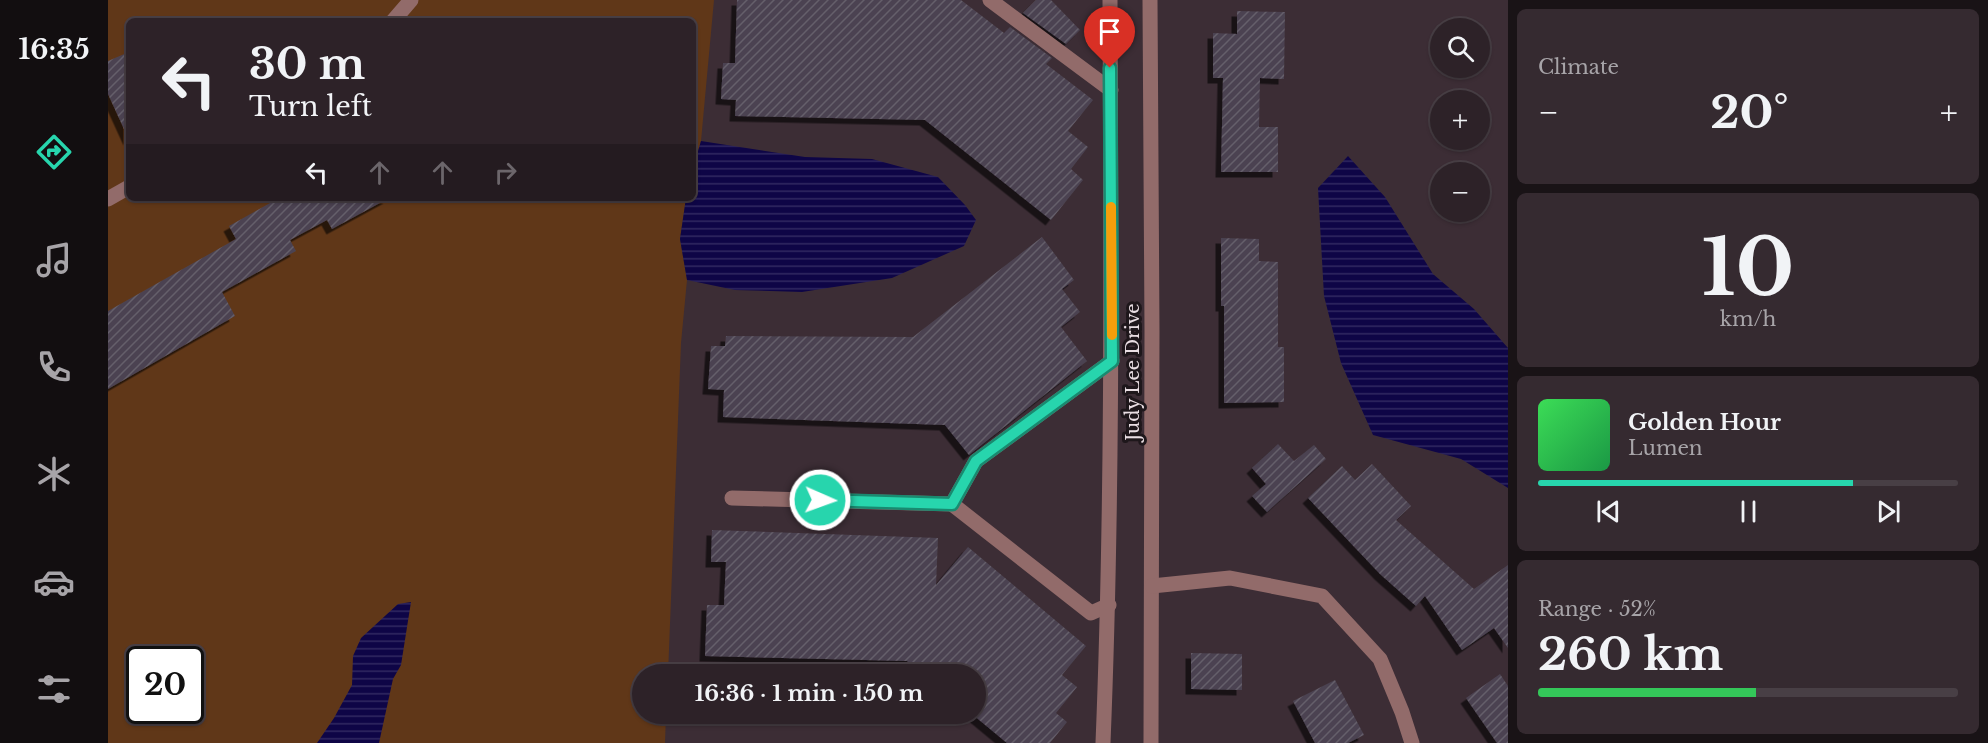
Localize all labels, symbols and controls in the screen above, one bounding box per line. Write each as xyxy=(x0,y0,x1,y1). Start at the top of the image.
pin xyxy=(1084,6,1135,68)
icon: arrive xyxy=(1093,15,1126,48)
map controls xyxy=(1430,18,1490,222)
button: search xyxy=(1430,18,1490,78)
text: 16:35 xyxy=(19,33,89,66)
text: 30 m xyxy=(249,38,365,90)
icon: left xyxy=(150,42,228,120)
text: Climate xyxy=(1538,55,1619,79)
text: 20° xyxy=(1710,84,1789,140)
text: Turn left xyxy=(249,90,372,123)
button: + xyxy=(1430,90,1490,150)
text: − xyxy=(1538,92,1559,133)
text: + xyxy=(1940,92,1958,133)
icon: directions xyxy=(33,131,75,173)
icon: left xyxy=(300,156,333,189)
icon: ahead xyxy=(363,156,396,189)
icon: ahead xyxy=(426,156,459,189)
icon: right xyxy=(489,156,522,189)
button: − xyxy=(1430,162,1490,222)
text: 10 xyxy=(1702,219,1794,316)
icon: music xyxy=(33,239,75,281)
street label: Judy Lee Drive xyxy=(1122,303,1144,443)
text: km/h xyxy=(1720,307,1776,331)
icon: phone xyxy=(33,346,75,388)
text: Golden Hour xyxy=(1628,409,1781,436)
text: Lumen xyxy=(1628,436,1703,460)
icon: climate xyxy=(33,453,75,495)
position arrow xyxy=(788,468,852,532)
icon: previous xyxy=(1592,495,1625,528)
icon: pause xyxy=(1732,495,1765,528)
icon: next xyxy=(1872,495,1905,528)
icon: car xyxy=(33,561,75,603)
text: Range · 52% xyxy=(1538,597,1656,621)
text: 260 km xyxy=(1538,626,1723,682)
speed limit sign: 20 xyxy=(126,646,204,724)
icon: filters xyxy=(33,668,75,710)
text: 16:36 · 1 min · 150 m xyxy=(695,680,923,707)

